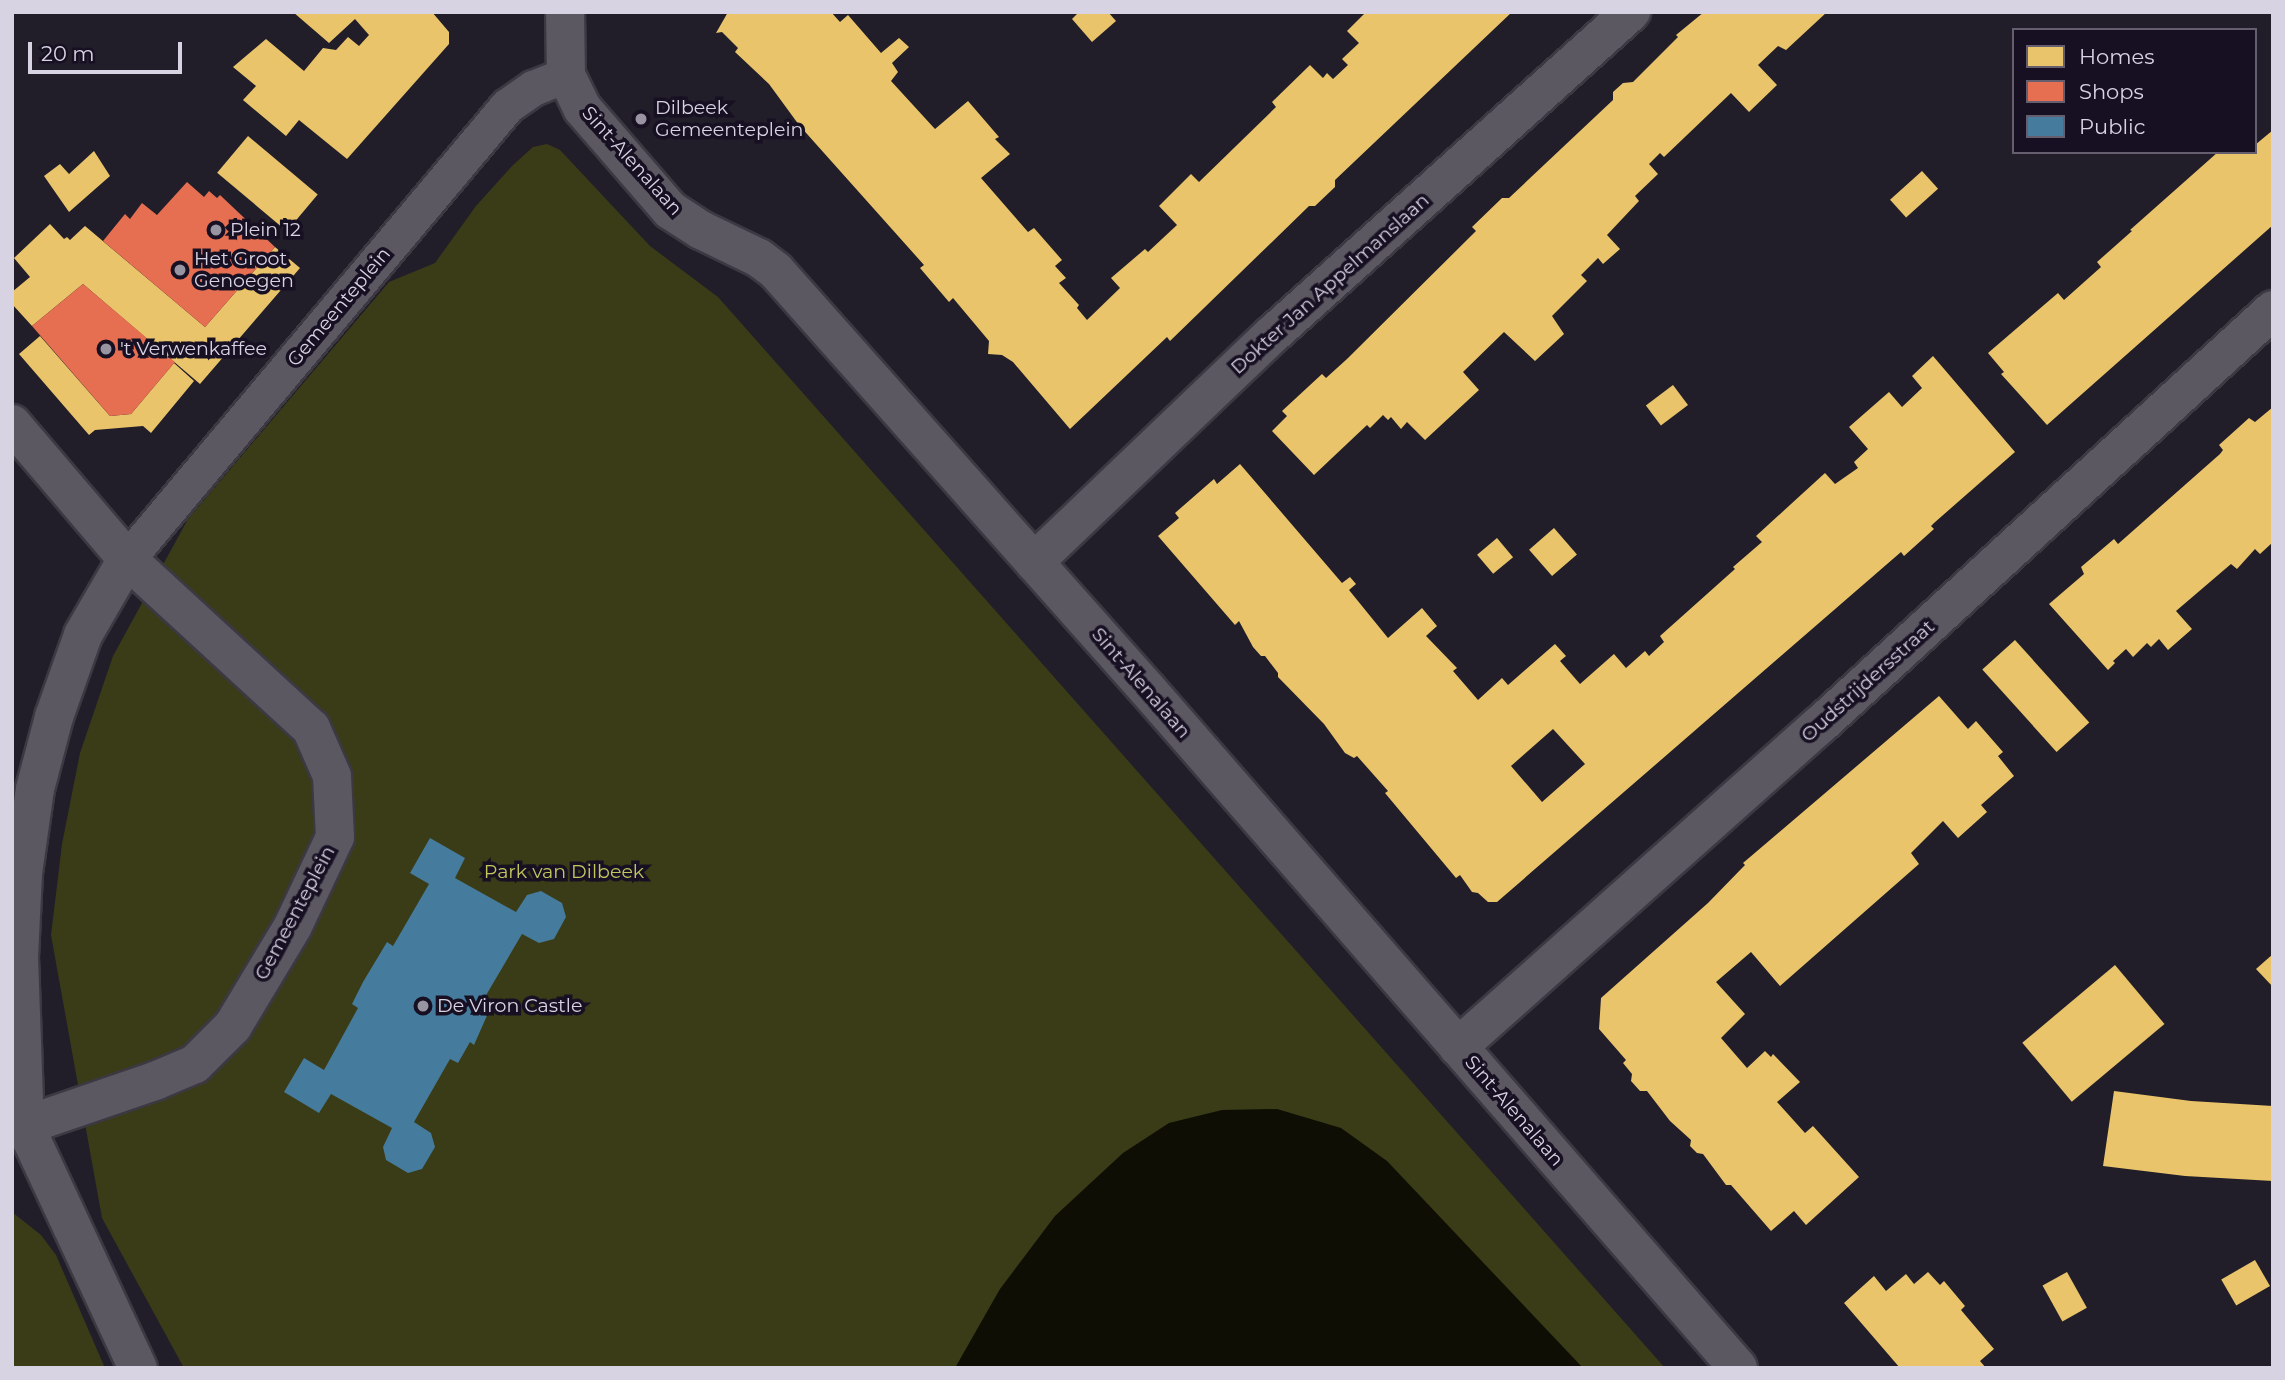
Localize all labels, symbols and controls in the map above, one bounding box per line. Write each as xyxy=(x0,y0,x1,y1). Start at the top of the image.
scale bar xyxy=(32,28,186,72)
legend xyxy=(2012,28,2257,154)
text: 20 m xyxy=(41,41,95,66)
text: Homes xyxy=(2079,44,2154,69)
text: Shops xyxy=(2079,79,2144,104)
place label: Dilbeek Gemeenteplein xyxy=(655,97,803,141)
street label: Sint-Alenalaan xyxy=(577,102,687,220)
marker: Dilbeek Gemeenteplein xyxy=(633,111,649,127)
text: Public xyxy=(2079,114,2146,139)
street label: Dokter Jan Appelmanslaan xyxy=(1226,189,1434,379)
place label: Plein 12 xyxy=(230,219,301,241)
marker: Plein 12 xyxy=(208,222,224,238)
street label: Gemeenteplein xyxy=(283,243,395,371)
place label: Het Groot Genoegen xyxy=(194,248,294,292)
marker: Het Groot Genoegen xyxy=(172,262,188,278)
place label: 't Verwenkaffee xyxy=(120,338,267,360)
marker: 't Verwenkaffee xyxy=(98,341,114,357)
street label: Oudstrijdersstraat xyxy=(1797,615,1939,747)
street label: Sint-Alenalaan xyxy=(1087,623,1195,743)
street label: Gemeenteplein xyxy=(250,842,340,984)
park label: Park van Dilbeek xyxy=(484,861,644,883)
place label: De Viron Castle xyxy=(437,995,582,1017)
marker: De Viron Castle xyxy=(415,998,431,1014)
street label: Sint-Alenalaan xyxy=(1460,1051,1568,1171)

